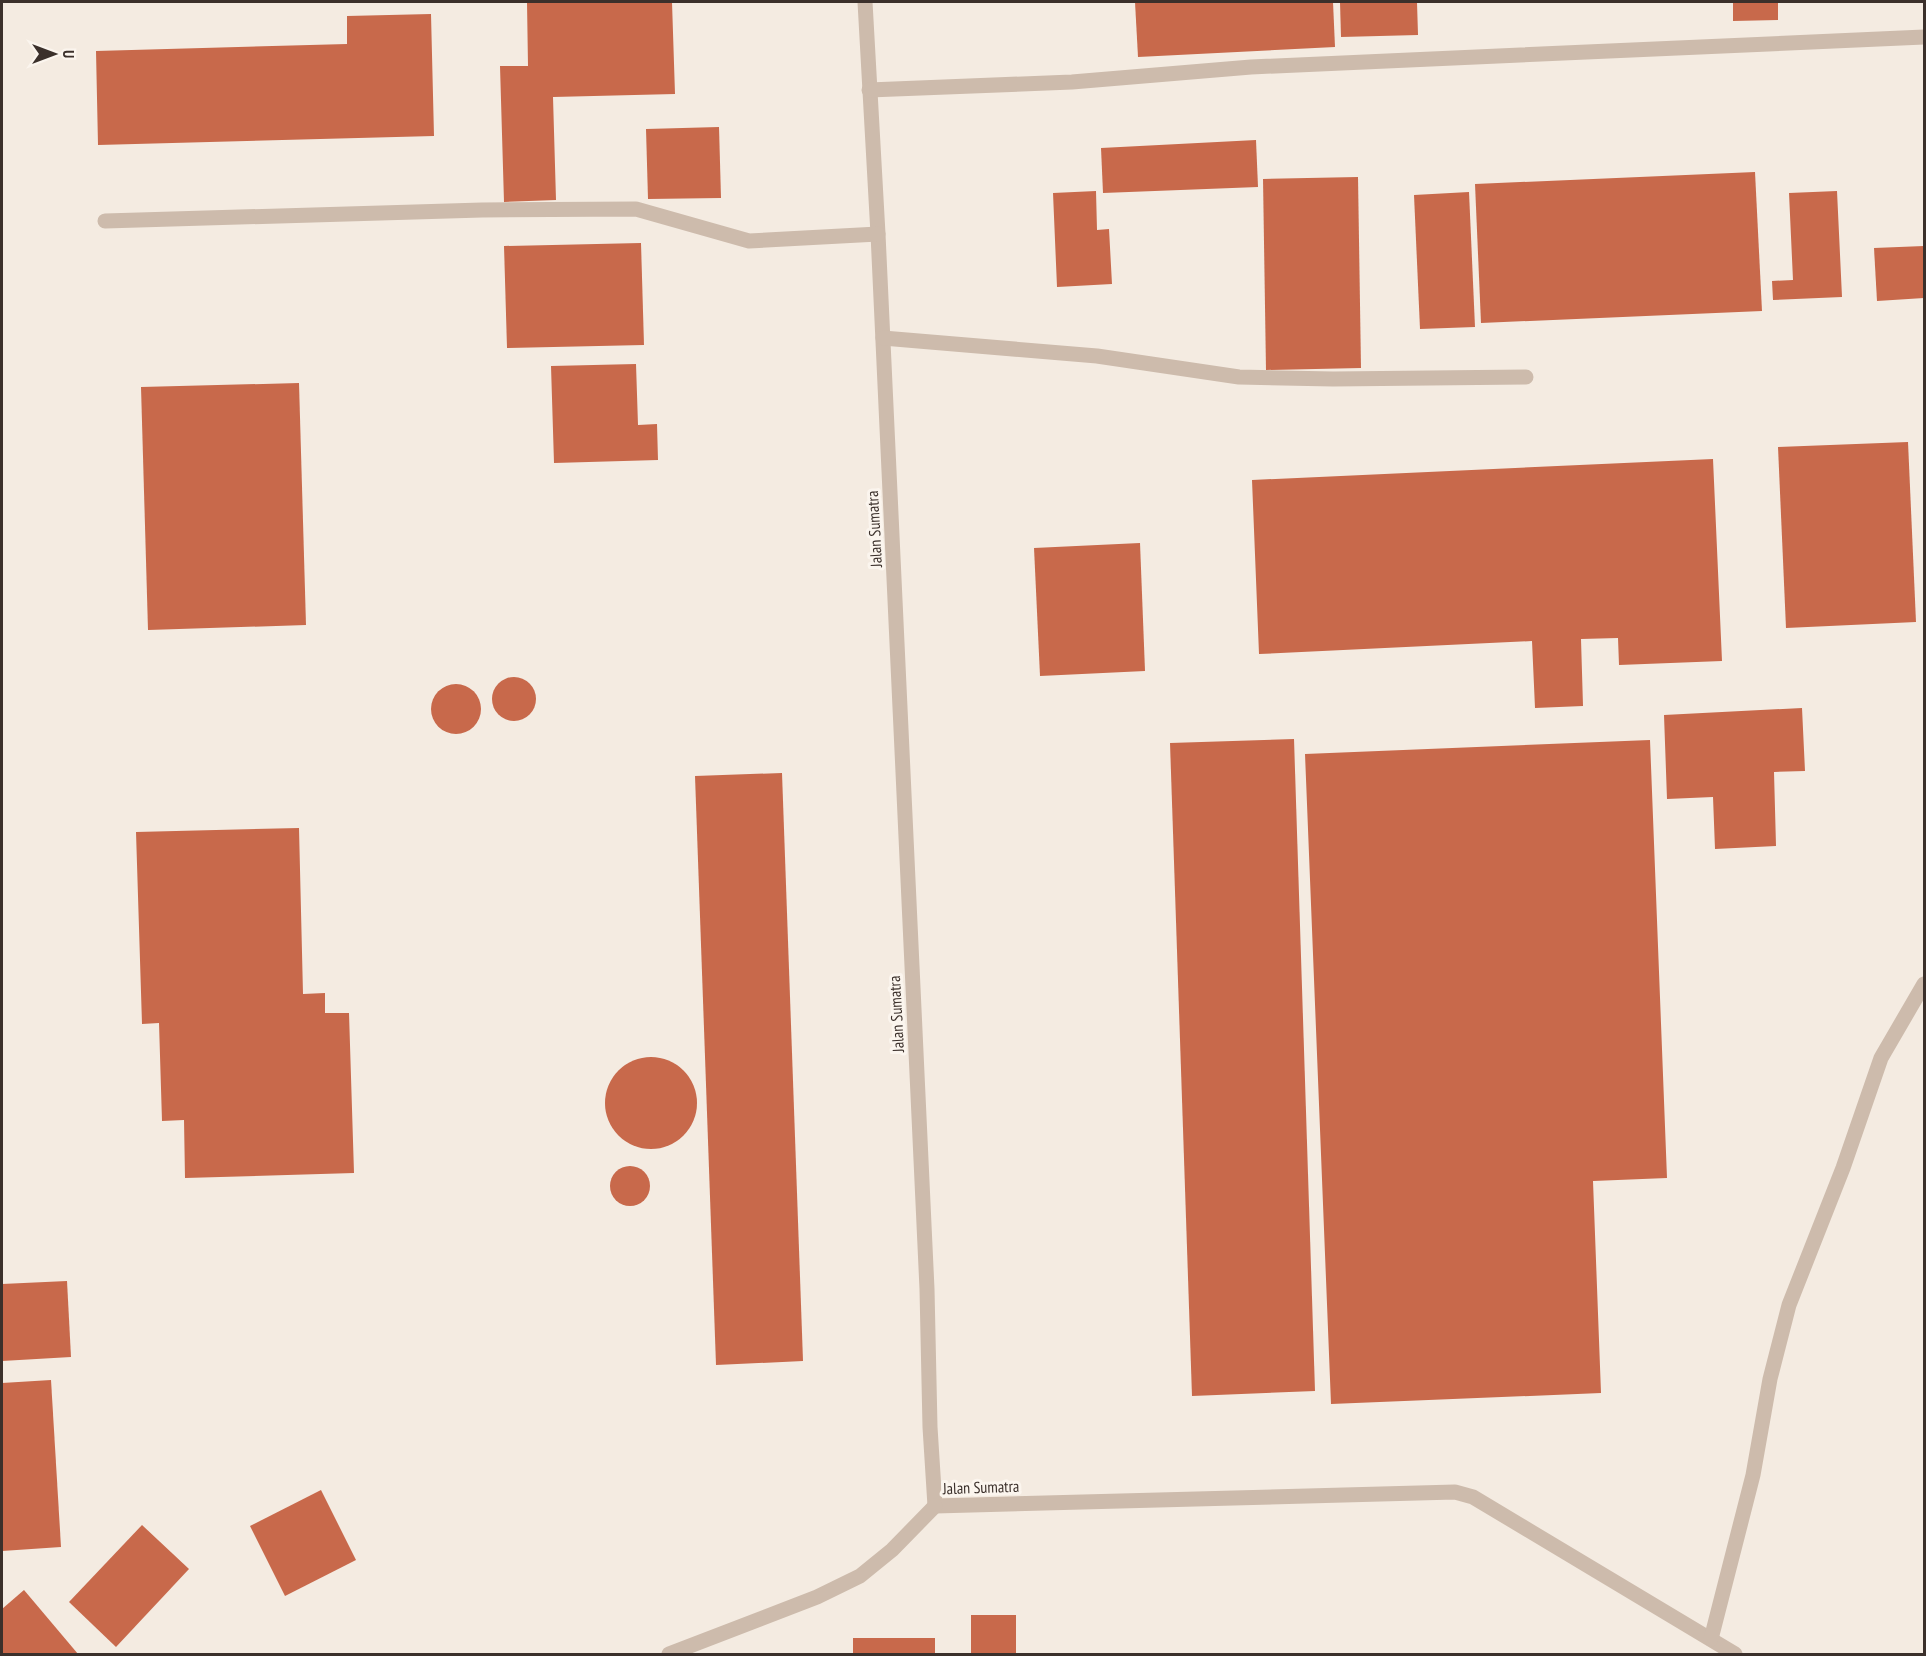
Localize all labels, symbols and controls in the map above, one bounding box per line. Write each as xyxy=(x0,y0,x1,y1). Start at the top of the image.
north arrow xyxy=(24,24,84,84)
text: U xyxy=(59,50,79,58)
street label: Jalan Sumatra xyxy=(862,490,886,569)
street label: Jalan Sumatra xyxy=(884,975,908,1054)
street label: Jalan Sumatra xyxy=(941,1476,1020,1498)

